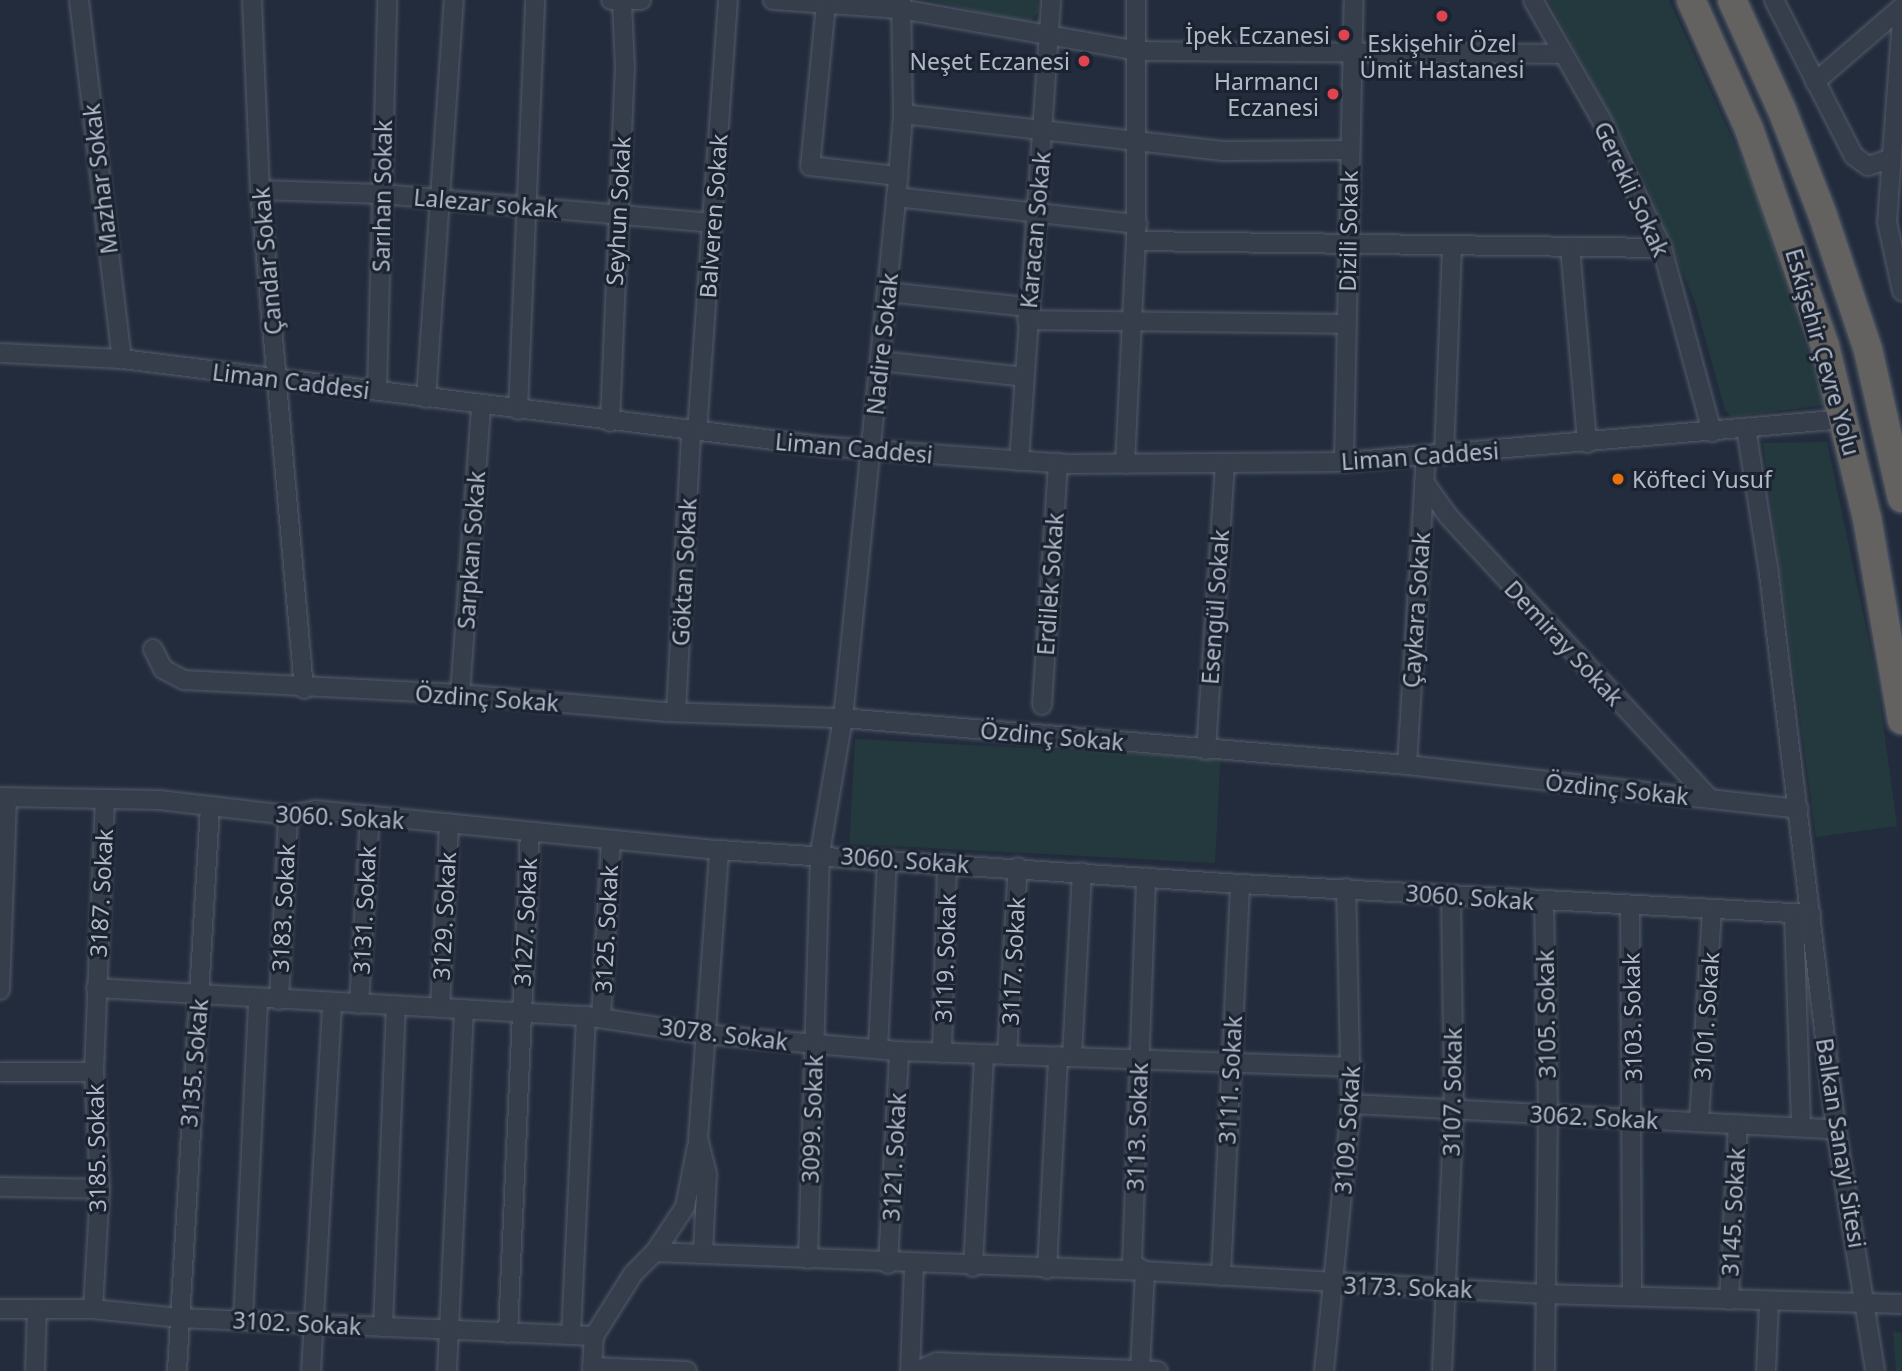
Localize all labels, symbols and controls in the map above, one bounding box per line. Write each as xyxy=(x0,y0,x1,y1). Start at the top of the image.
marker: Eskişehir Özel Ümit Hastanesi xyxy=(1432,6,1452,26)
place label: İpek Eczanesi xyxy=(1185,21,1330,49)
marker: İpek Eczanesi xyxy=(1336,27,1352,43)
place label: Eskişehir Özel Ümit Hastanesi xyxy=(1360,29,1524,83)
place label: Neşet Eczanesi xyxy=(910,47,1070,75)
marker: Neşet Eczanesi xyxy=(1076,53,1092,69)
place label: Harmancı Eczanesi xyxy=(1214,67,1319,121)
marker: Harmancı Eczanesi xyxy=(1325,86,1341,102)
street label: Mazhar Sokak xyxy=(77,102,123,256)
street label: Gerekli Sokak xyxy=(1589,117,1675,261)
street label: Sarıhan Sokak xyxy=(367,120,397,272)
street label: Balveren Sokak xyxy=(693,133,733,299)
street label: Seyhun Sokak xyxy=(600,136,636,286)
street label: Karacan Sokak xyxy=(1014,150,1056,310)
street label: Dizili Sokak xyxy=(1333,170,1363,292)
street label: Lalezar sokak xyxy=(412,183,560,223)
street label: Çandar Sokak xyxy=(247,186,287,336)
street label: Eskişehir Çevre Yolu xyxy=(1780,245,1866,459)
street label: Nadire Sokak xyxy=(861,272,903,416)
street label: Liman Caddesi xyxy=(211,358,371,404)
street label: Liman Caddesi xyxy=(774,427,934,469)
street label: Liman Caddesi xyxy=(1340,437,1500,475)
place label: Köfteci Yusuf xyxy=(1632,465,1772,493)
street label: Sarpkan Sokak xyxy=(452,470,490,630)
marker: Köfteci Yusuf xyxy=(1610,471,1626,487)
street label: Göktan Sokak xyxy=(666,497,702,647)
street label: Erdilek Sokak xyxy=(1031,512,1069,656)
street label: Esengül Sokak xyxy=(1196,529,1234,685)
street label: Çaykara Sokak xyxy=(1397,531,1435,689)
street label: Demiray Sokak xyxy=(1499,575,1629,711)
street label: Özdinç Sokak xyxy=(414,679,560,717)
street label: Özdinç Sokak xyxy=(979,716,1125,756)
street label: Özdinç Sokak xyxy=(1544,768,1690,810)
street label: 3060. Sokak xyxy=(275,800,405,834)
street label: 3187. Sokak xyxy=(84,828,118,958)
street label: 3060. Sokak xyxy=(840,842,970,878)
street label: 3183. Sokak xyxy=(266,843,300,973)
street label: 3131. Sokak xyxy=(347,845,381,975)
street label: 3129. Sokak xyxy=(427,851,461,981)
street label: 3127. Sokak xyxy=(508,857,542,987)
street label: 3125. Sokak xyxy=(589,864,623,994)
street label: 3060. Sokak xyxy=(1405,879,1535,915)
street label: 3119. Sokak xyxy=(929,893,961,1023)
street label: 3117. Sokak xyxy=(996,896,1030,1026)
street label: 3105. Sokak xyxy=(1531,949,1561,1079)
street label: 3101. Sokak xyxy=(1688,951,1724,1081)
street label: 3103. Sokak xyxy=(1617,952,1647,1082)
street label: 3135. Sokak xyxy=(175,998,213,1128)
street label: 3078. Sokak xyxy=(658,1012,790,1056)
street label: 3111. Sokak xyxy=(1213,1015,1247,1145)
street label: 3107. Sokak xyxy=(1437,1027,1467,1157)
street label: Balkan Sanayi Sitesi xyxy=(1811,1036,1871,1250)
street label: 3099. Sokak xyxy=(796,1054,828,1184)
street label: 3113. Sokak xyxy=(1121,1062,1153,1192)
street label: 3109. Sokak xyxy=(1329,1065,1365,1195)
street label: 3185. Sokak xyxy=(81,1083,111,1213)
street label: 3121. Sokak xyxy=(877,1092,911,1222)
street label: 3062. Sokak xyxy=(1529,1100,1659,1134)
street label: 3145. Sokak xyxy=(1716,1147,1750,1277)
street label: 3173. Sokak xyxy=(1343,1271,1473,1303)
street label: 3102. Sokak xyxy=(232,1306,362,1340)

